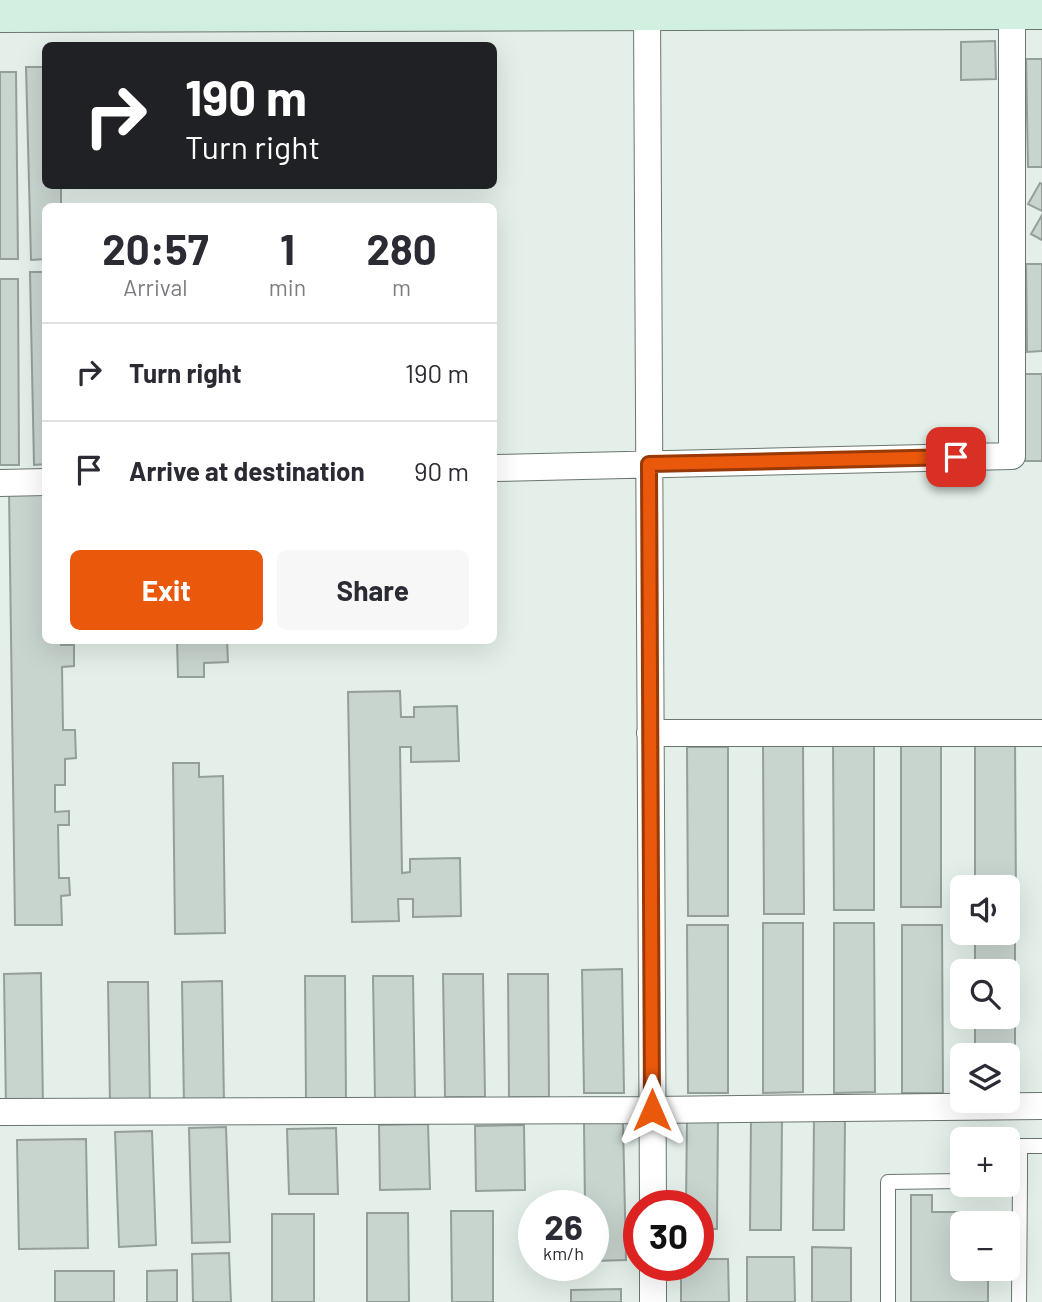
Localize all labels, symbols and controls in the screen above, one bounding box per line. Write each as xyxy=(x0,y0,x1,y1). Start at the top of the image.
text: 190 m xyxy=(185,67,307,126)
icon: right xyxy=(70,70,161,161)
text: Turn right xyxy=(185,127,320,165)
text: 20:57 xyxy=(102,223,209,273)
text: 1 xyxy=(280,223,295,273)
text: 280 xyxy=(366,223,437,273)
text: Arrival xyxy=(123,273,188,301)
text: min xyxy=(269,273,306,301)
text: m xyxy=(392,273,411,301)
icon: right xyxy=(70,353,108,391)
text: Turn right xyxy=(129,357,242,388)
text: 190 m xyxy=(405,357,469,388)
pin xyxy=(926,427,986,487)
icon: arrive xyxy=(937,438,975,476)
icon: arrive xyxy=(70,451,108,489)
text: Arrive at destination xyxy=(129,455,365,486)
text: 90 m xyxy=(414,455,469,486)
button: Exit xyxy=(70,550,263,630)
button: Share xyxy=(277,550,469,630)
map controls xyxy=(950,875,1020,1281)
button: sound xyxy=(950,875,1020,945)
button: search xyxy=(950,959,1020,1029)
button: layers xyxy=(950,1043,1020,1113)
position arrow xyxy=(615,1073,689,1147)
button: + xyxy=(950,1127,1020,1197)
speed limit sign: 30 xyxy=(623,1190,714,1281)
text: 26 xyxy=(544,1205,583,1247)
button: − xyxy=(950,1211,1020,1281)
text: km/h xyxy=(543,1242,584,1264)

